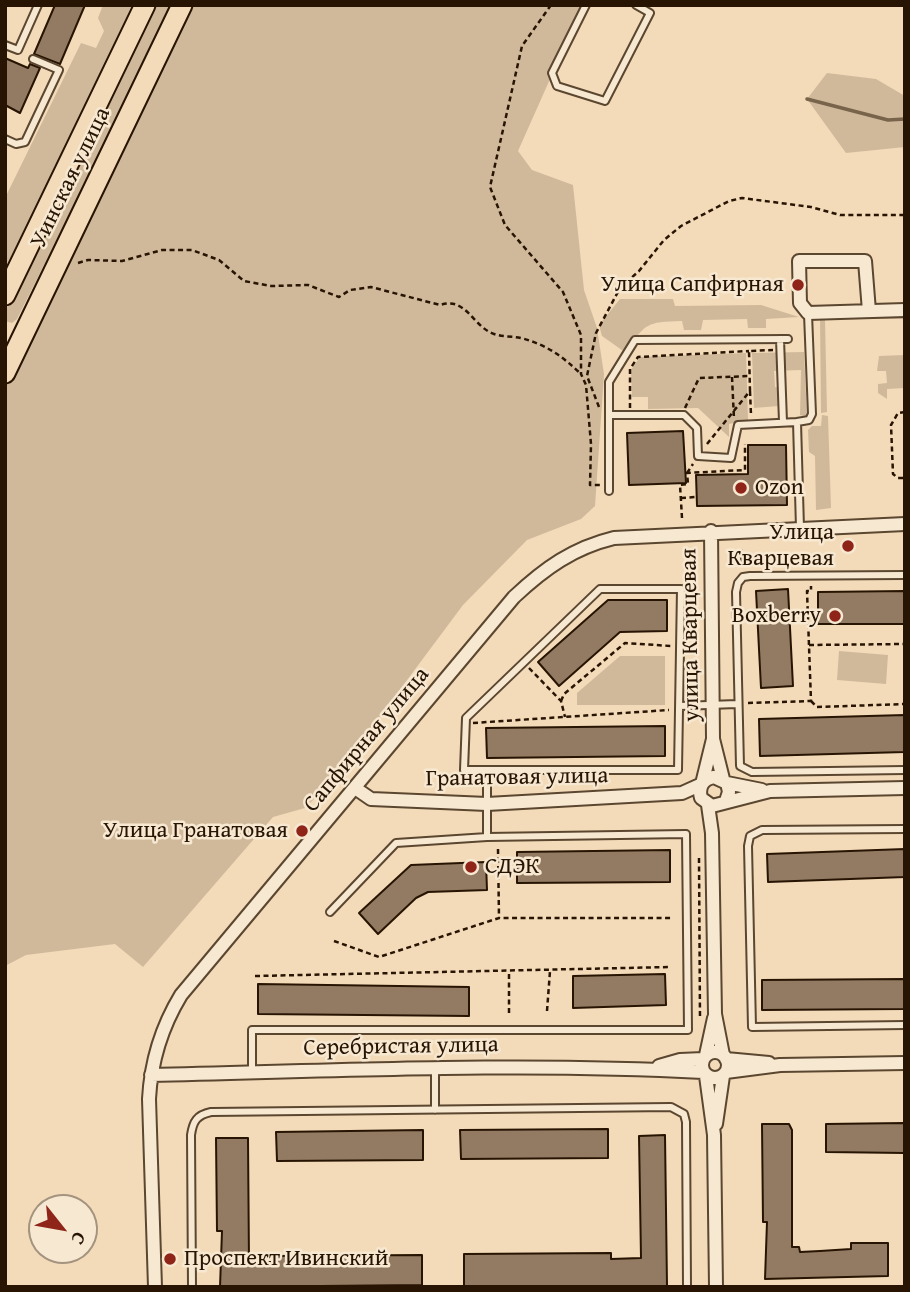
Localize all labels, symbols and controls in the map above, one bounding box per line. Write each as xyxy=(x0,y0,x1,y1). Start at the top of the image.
street label: Уинская улица xyxy=(25,103,117,253)
place label: Улица Сапфирная xyxy=(601,271,784,299)
marker: Улица Сапфирная xyxy=(790,277,806,293)
place label: Ozon xyxy=(755,474,804,502)
marker: Ozon xyxy=(733,480,749,496)
place label: Улица Кварцевая xyxy=(728,519,834,573)
marker: Улица Кварцевая xyxy=(840,538,856,554)
street label: улица Кварцевая xyxy=(676,548,706,722)
place label: Boxberry xyxy=(732,602,821,630)
marker: Boxberry xyxy=(827,608,843,624)
street label: Сапфирная улица xyxy=(298,662,436,818)
street label: Гранатовая улица xyxy=(425,763,609,793)
place label: Улица Гранатовая xyxy=(103,817,288,845)
marker: Улица Гранатовая xyxy=(294,823,310,839)
place label: СДЭК xyxy=(485,853,539,881)
marker: СДЭК xyxy=(463,859,479,875)
street label: Серебристая улица xyxy=(303,1031,499,1063)
north arrow xyxy=(28,1194,98,1264)
text: С xyxy=(65,1227,94,1251)
place label: Проспект Ивинский xyxy=(184,1245,388,1273)
marker: Проспект Ивинский xyxy=(162,1251,178,1267)

